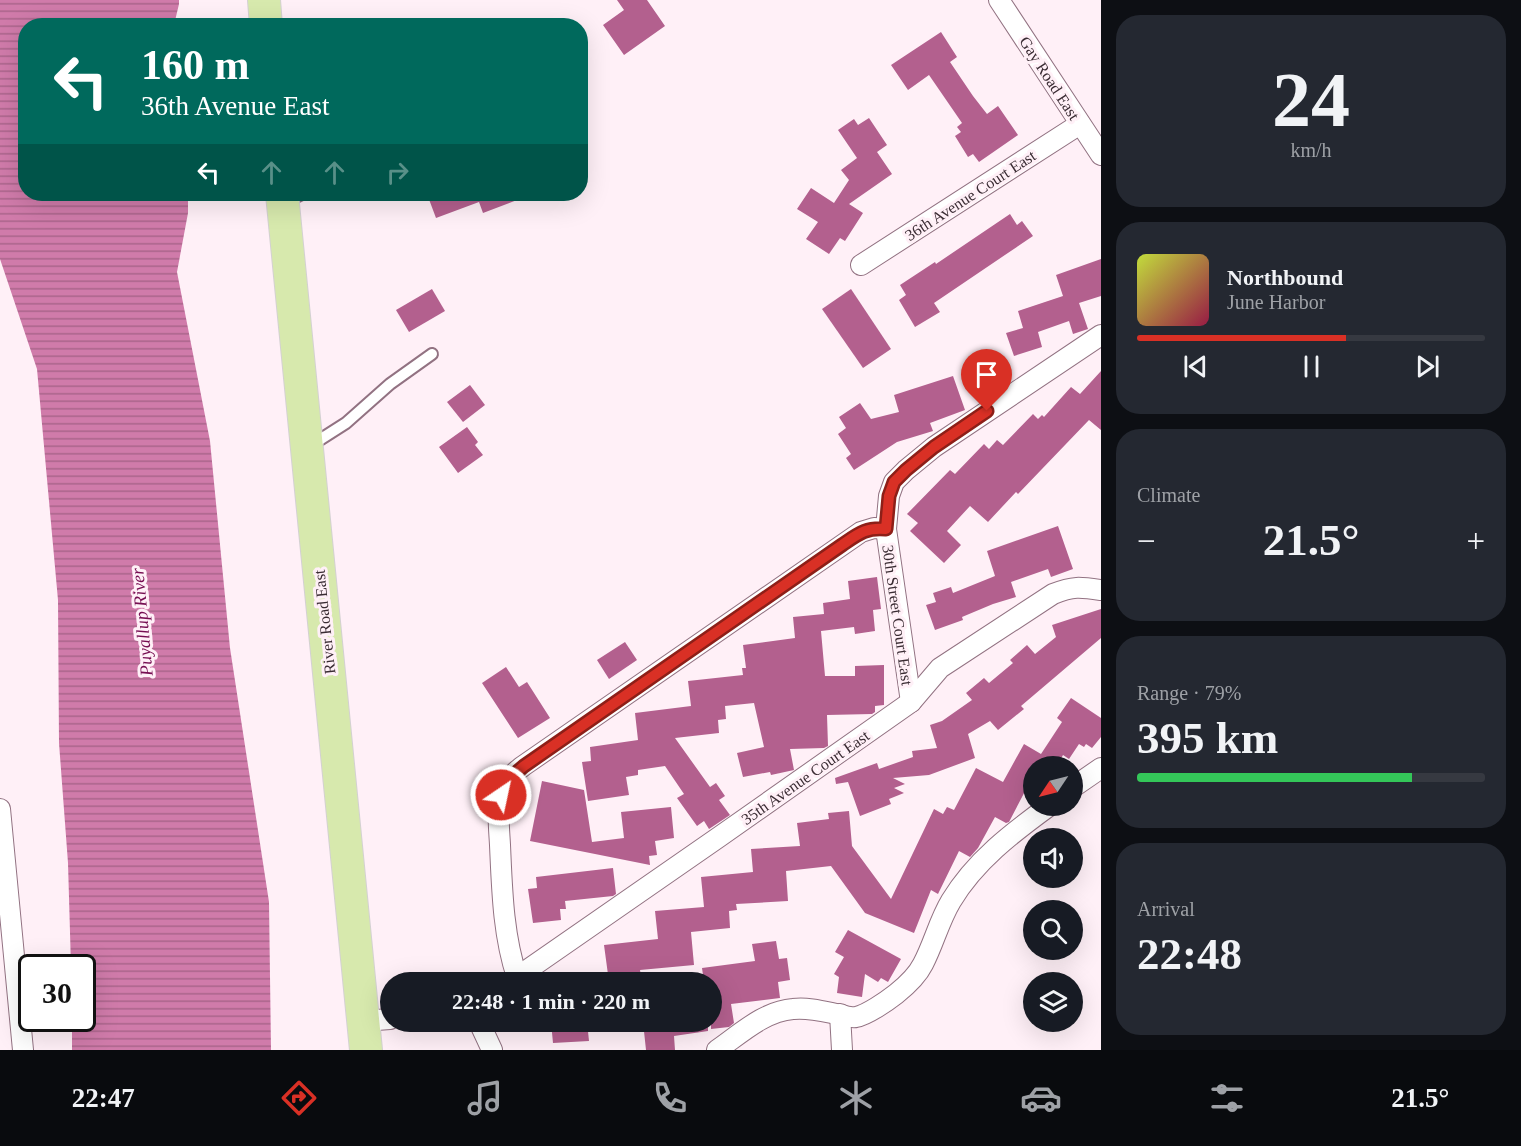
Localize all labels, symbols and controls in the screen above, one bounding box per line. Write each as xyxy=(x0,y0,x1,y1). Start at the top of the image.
street label: Gay Road East xyxy=(1015,33,1083,124)
icon: left xyxy=(42,42,120,120)
text: 160 m xyxy=(141,42,250,88)
text: 24 xyxy=(1272,56,1350,143)
text: 36th Avenue East xyxy=(141,91,329,121)
text: km/h xyxy=(1290,139,1332,161)
street label: 36th Avenue Court East xyxy=(902,147,1039,244)
icon: left xyxy=(192,156,225,189)
icon: ahead xyxy=(255,156,288,189)
icon: ahead xyxy=(318,156,351,189)
icon: right xyxy=(381,156,414,189)
text: Northbound xyxy=(1227,265,1343,290)
text: June Harbor xyxy=(1227,291,1325,313)
pin xyxy=(961,349,1012,411)
icon: previous xyxy=(1179,350,1212,383)
icon: pause xyxy=(1295,350,1328,383)
icon: next xyxy=(1411,350,1444,383)
icon: arrive xyxy=(970,358,1003,391)
text: Climate xyxy=(1137,484,1200,506)
text: 21.5° xyxy=(1263,515,1359,565)
text: − xyxy=(1137,523,1156,559)
text: + xyxy=(1466,523,1485,559)
street label: 30th Street Court East xyxy=(879,544,916,687)
water label: Puyallup River xyxy=(127,566,157,678)
street label: River Road East xyxy=(311,568,338,675)
text: Range · 79% xyxy=(1137,682,1241,704)
text: 395 km xyxy=(1137,713,1278,763)
street label: 35th Avenue Court East xyxy=(738,727,873,828)
north arrow xyxy=(1023,756,1083,816)
map controls xyxy=(1023,756,1083,1032)
position arrow xyxy=(469,763,533,827)
button: sound xyxy=(1023,828,1083,888)
text: Arrival xyxy=(1137,898,1195,920)
button: search xyxy=(1023,900,1083,960)
text: 22:48 xyxy=(1137,929,1242,979)
speed limit sign: 30 xyxy=(18,954,96,1032)
button: layers xyxy=(1023,972,1083,1032)
text: 22:48 · 1 min · 220 m xyxy=(452,989,650,1014)
icon: directions xyxy=(278,1077,320,1119)
icon: music xyxy=(464,1077,506,1119)
icon: phone xyxy=(649,1077,691,1119)
icon: climate xyxy=(835,1077,877,1119)
icon: car xyxy=(1020,1077,1062,1119)
icon: filters xyxy=(1206,1077,1248,1119)
text: 22:47 xyxy=(72,1083,135,1113)
text: 21.5° xyxy=(1391,1083,1449,1113)

